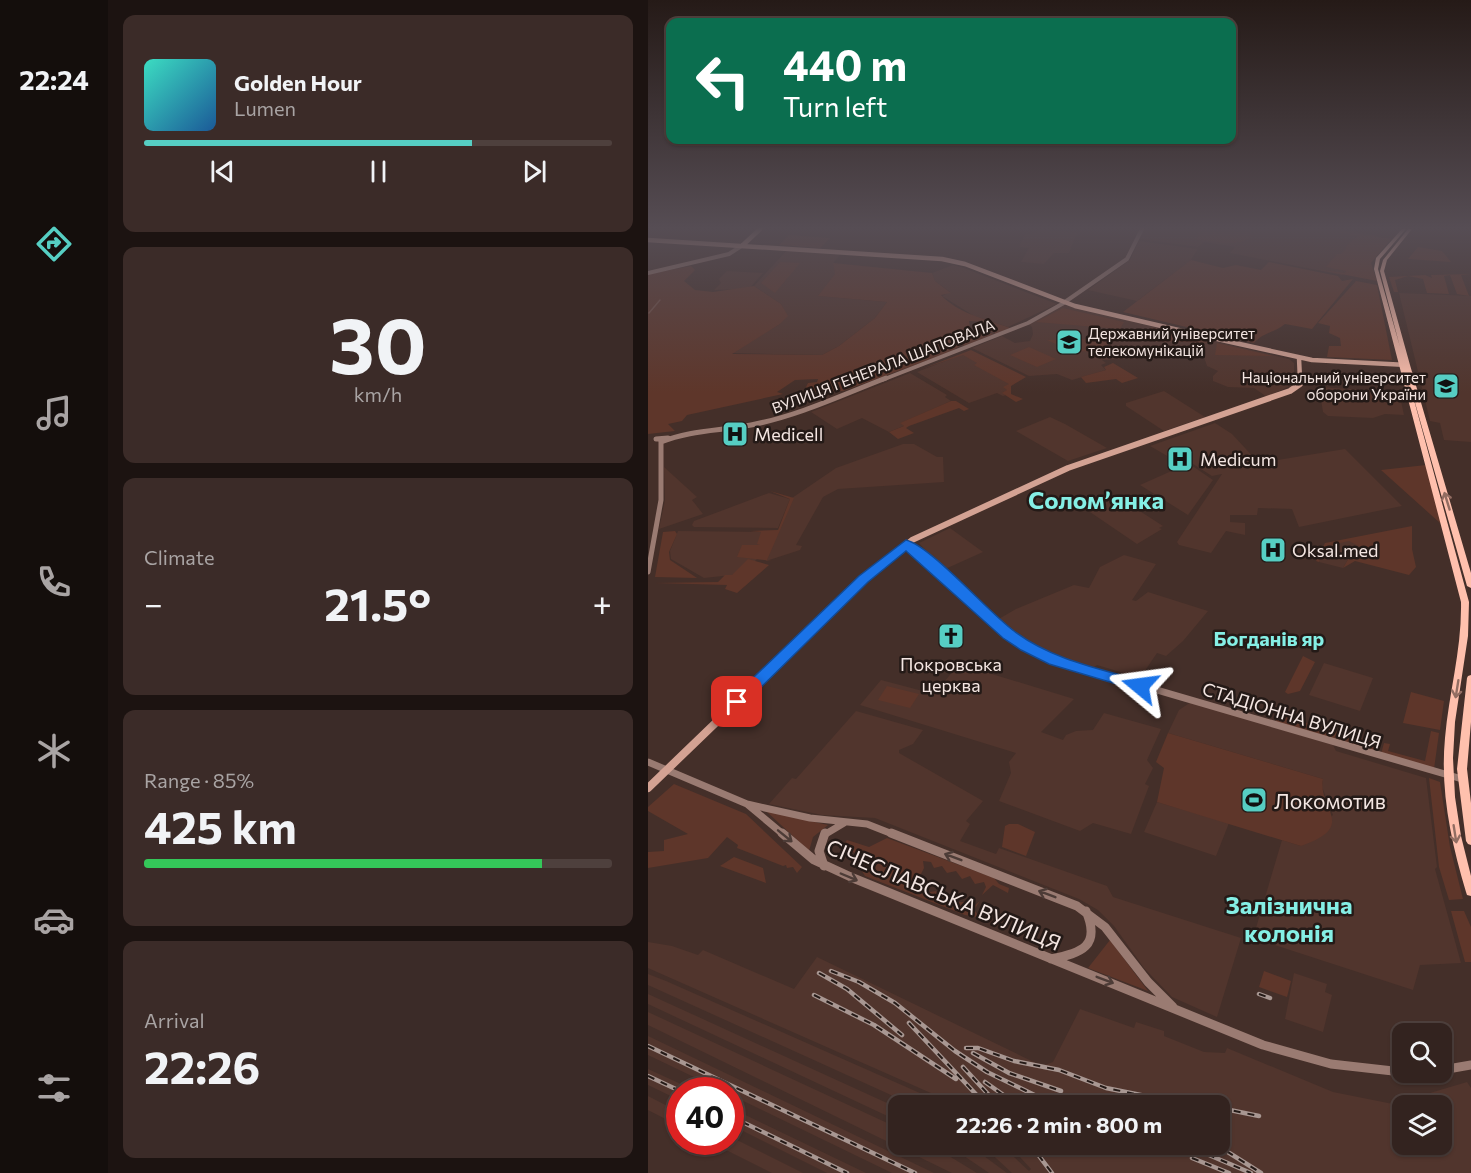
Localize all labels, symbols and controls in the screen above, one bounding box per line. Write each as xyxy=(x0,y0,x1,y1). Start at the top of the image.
text: 440 m xyxy=(783,38,907,90)
icon: left xyxy=(684,42,762,120)
text: 22:24 xyxy=(19,63,89,96)
text: Golden Hour xyxy=(234,69,362,96)
text: Turn left xyxy=(783,90,887,123)
text: Lumen xyxy=(234,96,296,120)
icon: previous xyxy=(206,155,239,188)
icon: pause xyxy=(362,155,395,188)
icon: next xyxy=(518,155,551,188)
icon: directions xyxy=(33,223,75,265)
text: 30 xyxy=(329,295,427,390)
street label: ВУЛИЦЯ ГЕНЕРАЛА ШАПОВАЛА xyxy=(769,315,997,417)
place label: Державний університет телекомунікацій xyxy=(1088,324,1255,359)
school or university icon: Державний університет телекомунікацій xyxy=(1054,327,1084,357)
place label: Національний університет оборони України xyxy=(1241,368,1426,403)
school or university icon: Національний університет оборони України xyxy=(1431,371,1461,401)
text: km/h xyxy=(354,382,402,406)
icon: music xyxy=(33,392,75,434)
hospital icon: Medicell xyxy=(720,419,750,449)
place label: Medicell xyxy=(754,423,823,445)
hospital icon: Medicum xyxy=(1165,444,1195,474)
place label: Medicum xyxy=(1200,448,1276,470)
district label: Соломʼянка xyxy=(1028,485,1164,514)
one-way arrow xyxy=(1440,492,1451,511)
hospital icon: Oksal.med xyxy=(1258,535,1288,565)
place label: Oksal.med xyxy=(1292,539,1378,561)
text: Climate xyxy=(144,545,214,569)
icon: phone xyxy=(33,561,75,603)
text: 21.5° xyxy=(324,575,431,630)
text: − xyxy=(144,582,163,623)
text: + xyxy=(593,582,612,623)
church icon: Покровська церква xyxy=(936,621,966,651)
district label: Богданів яр xyxy=(1214,626,1325,650)
place label: Покровська церква xyxy=(900,653,1002,696)
position arrow xyxy=(1108,654,1172,718)
pin xyxy=(711,676,762,727)
street label: СТАДІОННА ВУЛИЦЯ xyxy=(1200,677,1384,753)
one-way arrow xyxy=(1451,678,1462,698)
icon: arrive xyxy=(720,685,753,718)
icon: climate xyxy=(33,730,75,772)
text: Range · 85% xyxy=(144,768,254,792)
sports icon: Локомотив xyxy=(1239,785,1269,815)
place label: Локомотив xyxy=(1274,788,1386,813)
text: 425 km xyxy=(144,798,297,853)
one-way arrow xyxy=(1450,823,1461,843)
one-way arrow xyxy=(777,830,793,843)
street label: СІЧЕСЛАВСЬКА ВУЛИЦЯ xyxy=(823,833,1065,955)
one-way arrow xyxy=(944,851,962,862)
one-way arrow xyxy=(840,872,858,883)
one-way arrow xyxy=(1038,887,1056,898)
district label: Залізнична колонія xyxy=(1226,890,1352,947)
icon: car xyxy=(33,899,75,941)
one-way arrow xyxy=(1095,976,1114,987)
text: Arrival xyxy=(144,1008,205,1032)
map controls xyxy=(1392,1023,1452,1155)
button: search xyxy=(1392,1023,1452,1083)
text: 22:26 xyxy=(144,1038,260,1093)
icon: filters xyxy=(33,1067,75,1109)
speed limit sign: 40 xyxy=(666,1077,744,1155)
button: layers xyxy=(1392,1095,1452,1155)
text: 22:26 · 2 min · 800 m xyxy=(956,1111,1162,1138)

